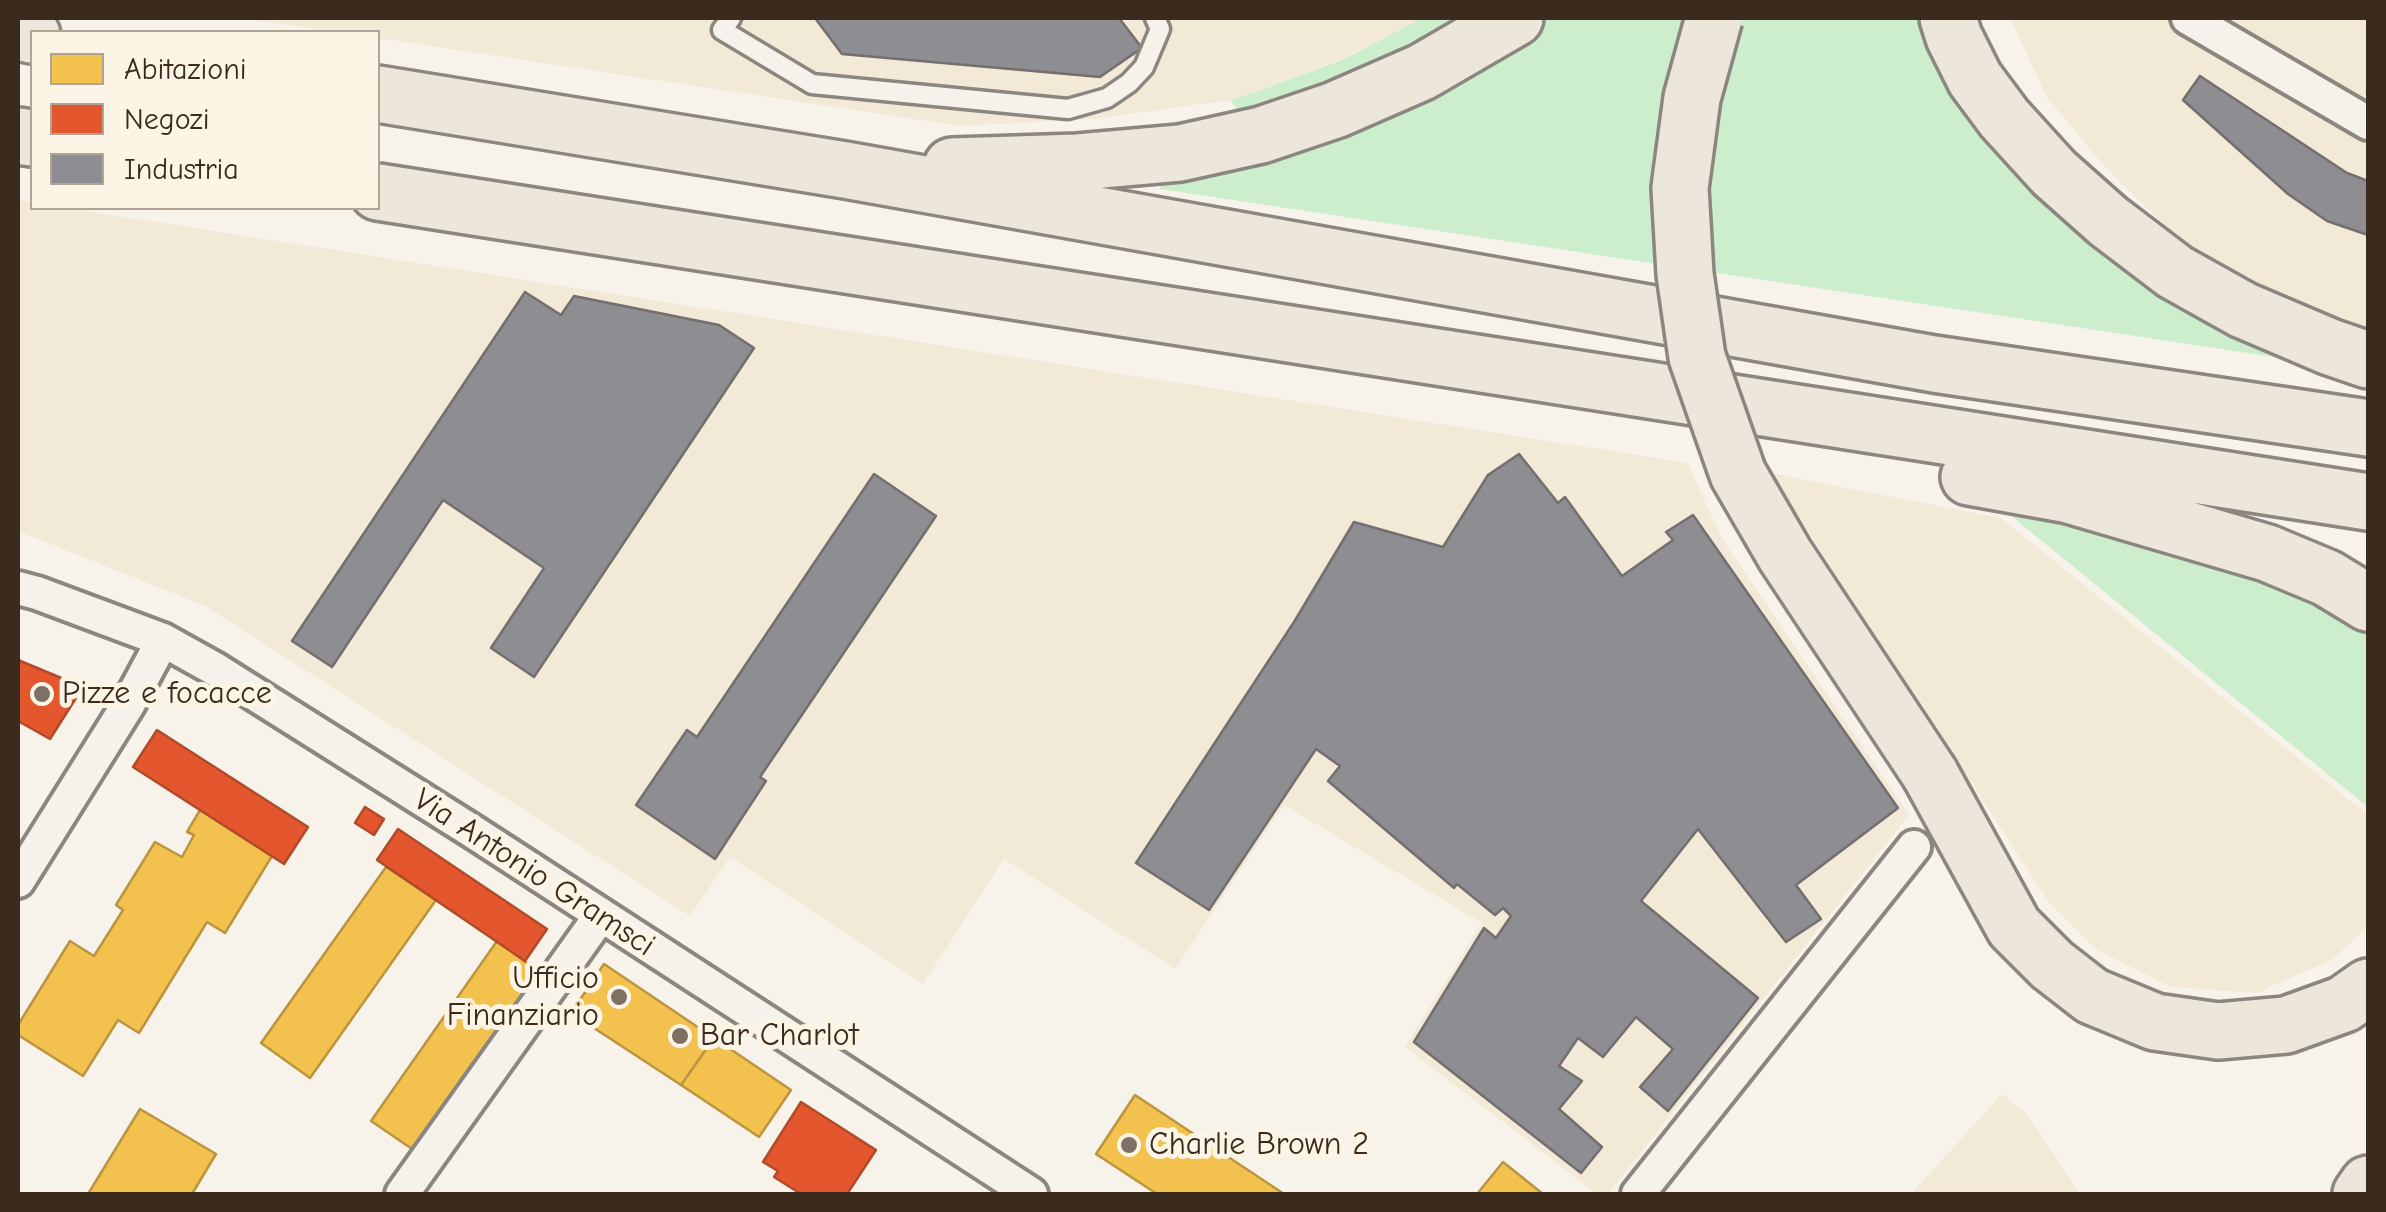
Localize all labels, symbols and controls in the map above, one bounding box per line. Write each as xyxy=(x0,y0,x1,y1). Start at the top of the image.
legend xyxy=(30,30,380,210)
text: Abitazioni xyxy=(124,52,247,87)
text: Negozi xyxy=(124,102,210,137)
text: Industria xyxy=(124,152,239,187)
place label: Pizze e focacce xyxy=(62,675,272,713)
marker: Pizze e focacce xyxy=(31,683,53,705)
street label: Via Antonio Gramsci xyxy=(406,781,662,965)
place label: Ufficio Finanziario xyxy=(447,960,599,1035)
marker: Ufficio Finanziario xyxy=(608,986,630,1008)
place label: Bar Charlot xyxy=(700,1017,859,1055)
marker: Bar Charlot xyxy=(669,1025,691,1047)
place label: Charlie Brown 2 xyxy=(1149,1126,1369,1164)
marker: Charlie Brown 2 xyxy=(1118,1134,1140,1156)

